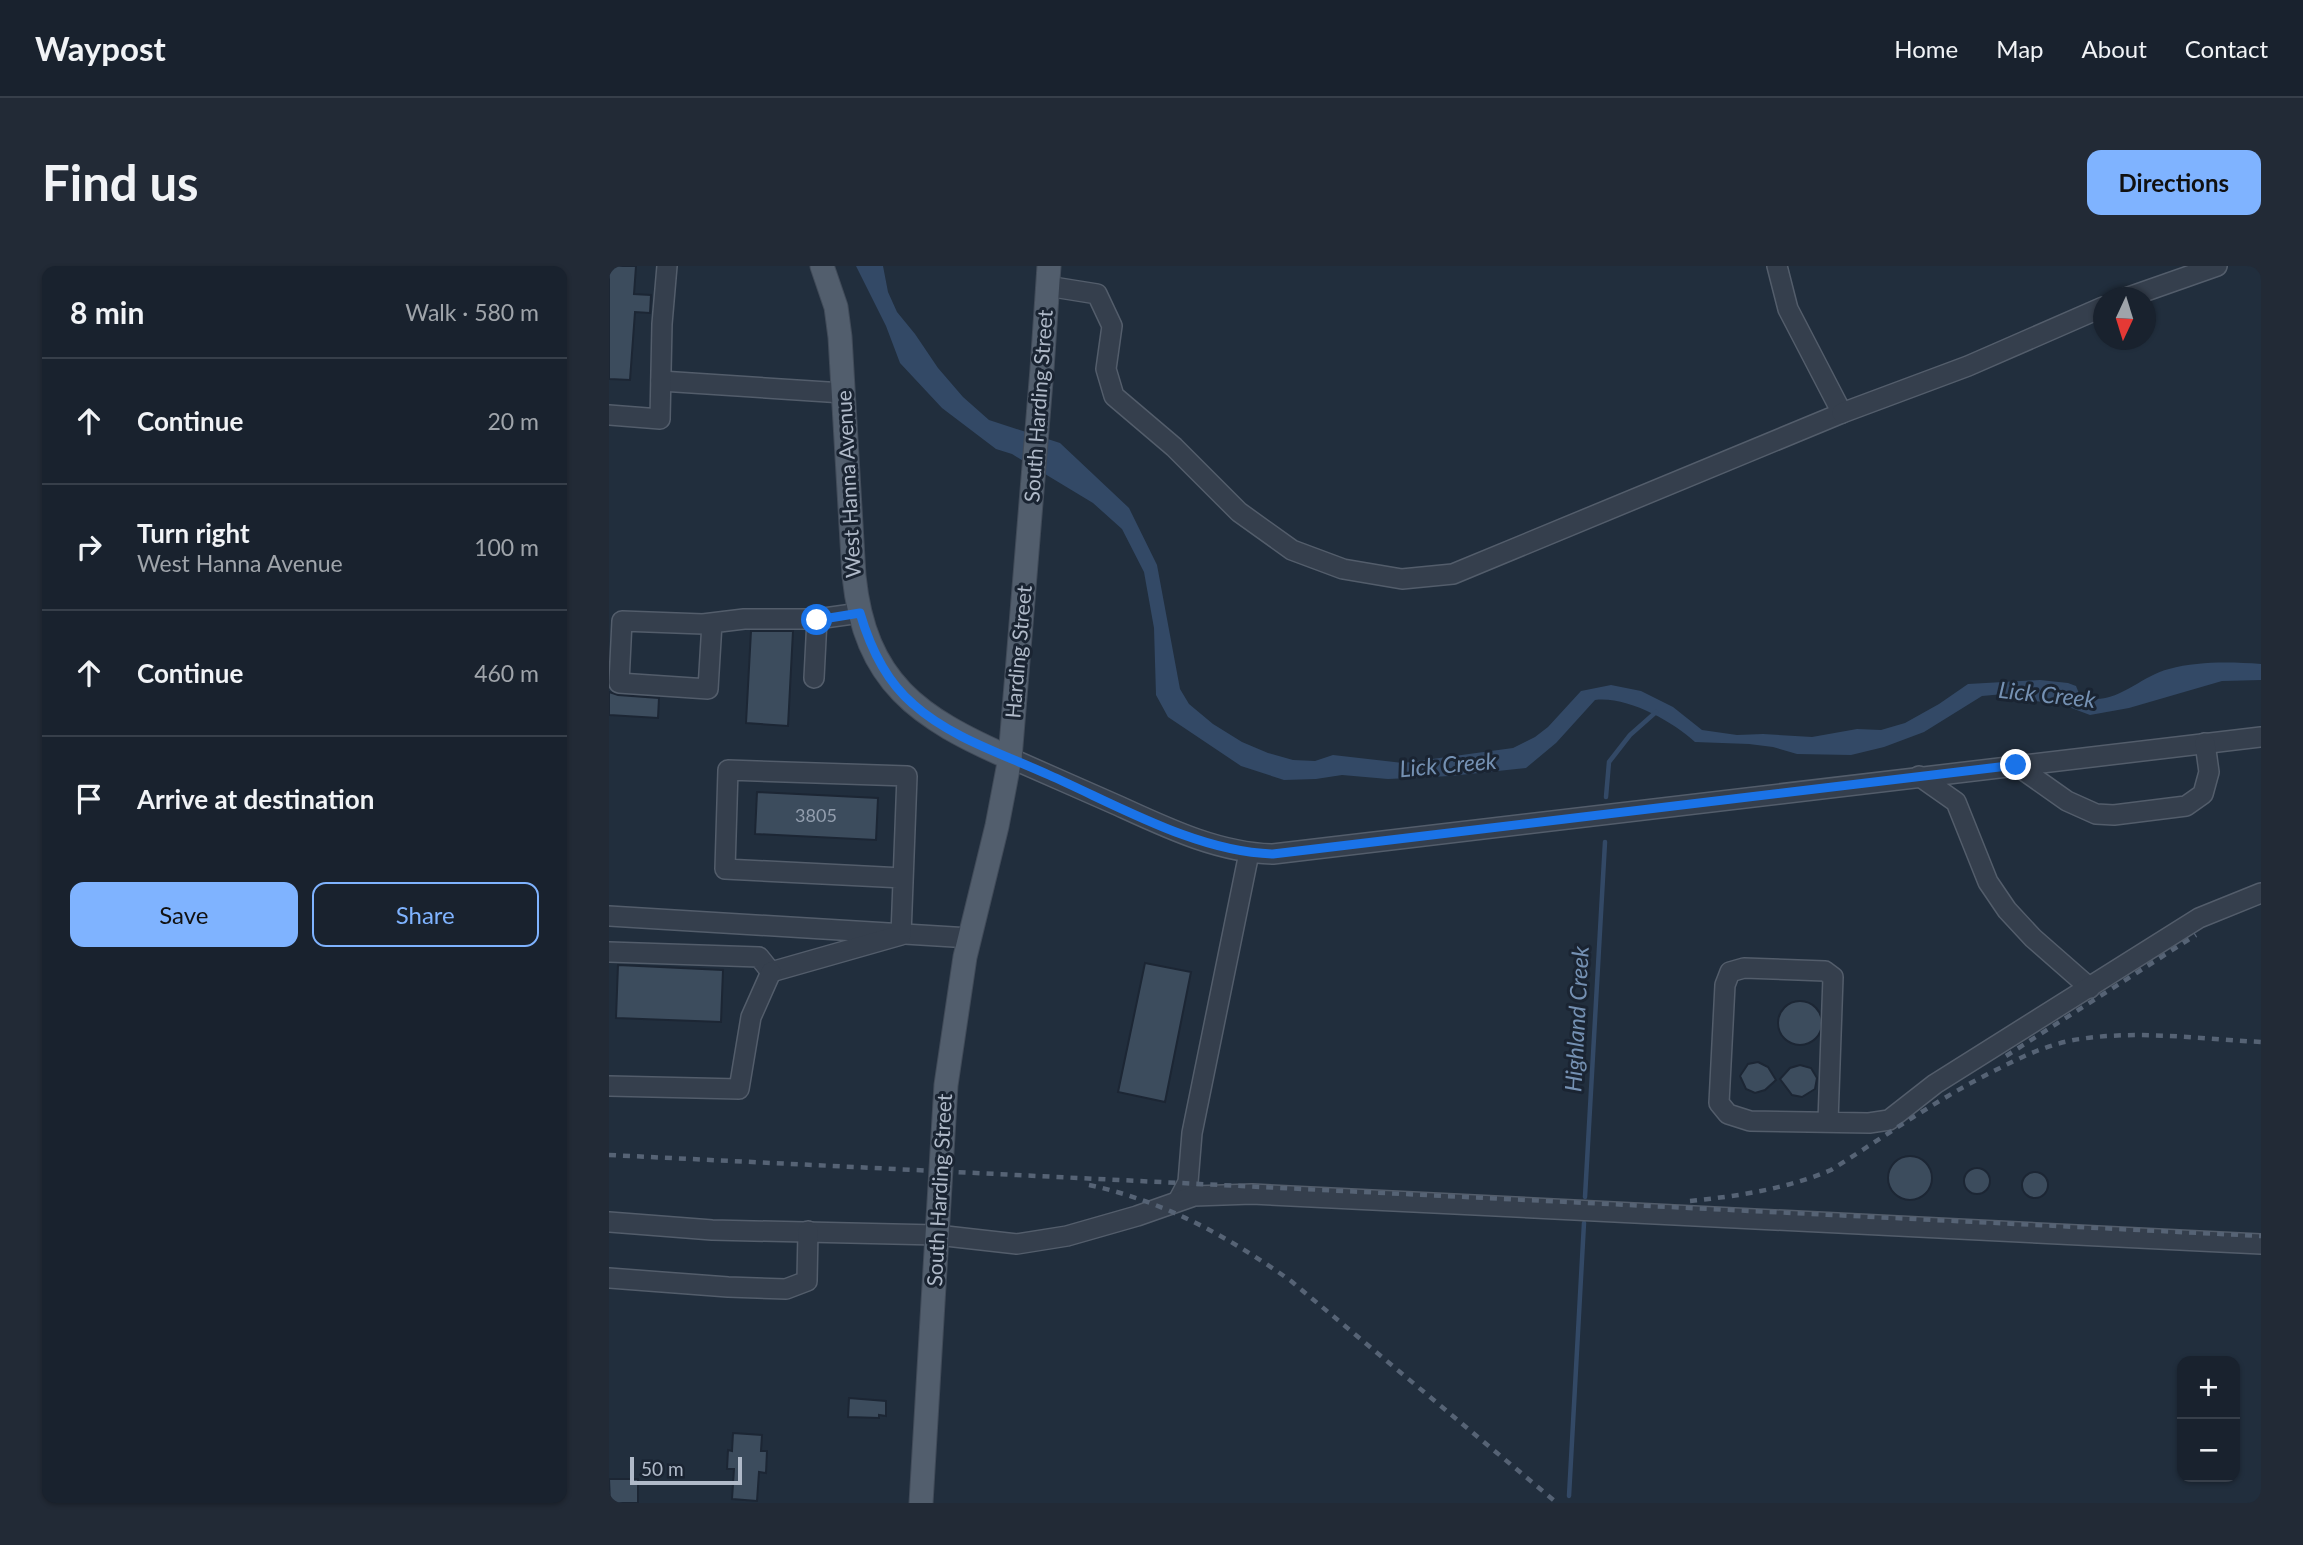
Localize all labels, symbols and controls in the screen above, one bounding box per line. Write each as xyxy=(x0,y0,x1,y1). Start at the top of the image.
text: Waypost xyxy=(35,28,166,68)
text: Home xyxy=(1894,34,1958,63)
text: Map xyxy=(1996,34,2044,63)
text: About xyxy=(2082,34,2147,63)
text: Contact xyxy=(2185,34,2268,63)
button: Directions xyxy=(2087,150,2261,215)
text: Find us xyxy=(42,153,199,211)
north arrow xyxy=(2093,287,2156,350)
text: 8 min xyxy=(70,294,144,330)
text: Walk · 580 m xyxy=(405,298,539,326)
street label: South Harding Street xyxy=(1018,308,1057,503)
street label: West Hanna Avenue xyxy=(830,390,865,579)
icon: ahead xyxy=(70,402,108,440)
text: Continue xyxy=(137,405,243,437)
text: 20 m xyxy=(488,407,539,435)
text: Turn right xyxy=(137,517,250,549)
icon: right xyxy=(70,528,108,566)
text: 100 m xyxy=(474,533,539,561)
text: West Hanna Avenue xyxy=(137,549,343,577)
street label: Harding Street xyxy=(999,584,1036,719)
route start xyxy=(801,604,832,635)
icon: ahead xyxy=(70,654,108,692)
text: Continue xyxy=(137,657,243,689)
text: 460 m xyxy=(474,659,539,687)
water label: Lick Creek xyxy=(1997,675,2098,713)
water label: Lick Creek xyxy=(1398,746,1499,782)
route end xyxy=(2000,749,2031,780)
icon: arrive xyxy=(70,780,108,818)
text: Arrive at destination xyxy=(137,783,374,815)
house number: 3805 xyxy=(795,804,837,826)
button: Save xyxy=(70,882,298,947)
button: Share xyxy=(312,882,539,947)
water label: Highland Creek xyxy=(1558,944,1594,1093)
street label: South Harding Street xyxy=(921,1092,956,1287)
map controls xyxy=(2177,1356,2240,1482)
button: + xyxy=(2177,1356,2240,1419)
button: − xyxy=(2177,1419,2240,1482)
scale bar xyxy=(630,1454,742,1486)
text: 50 m xyxy=(641,1457,684,1480)

